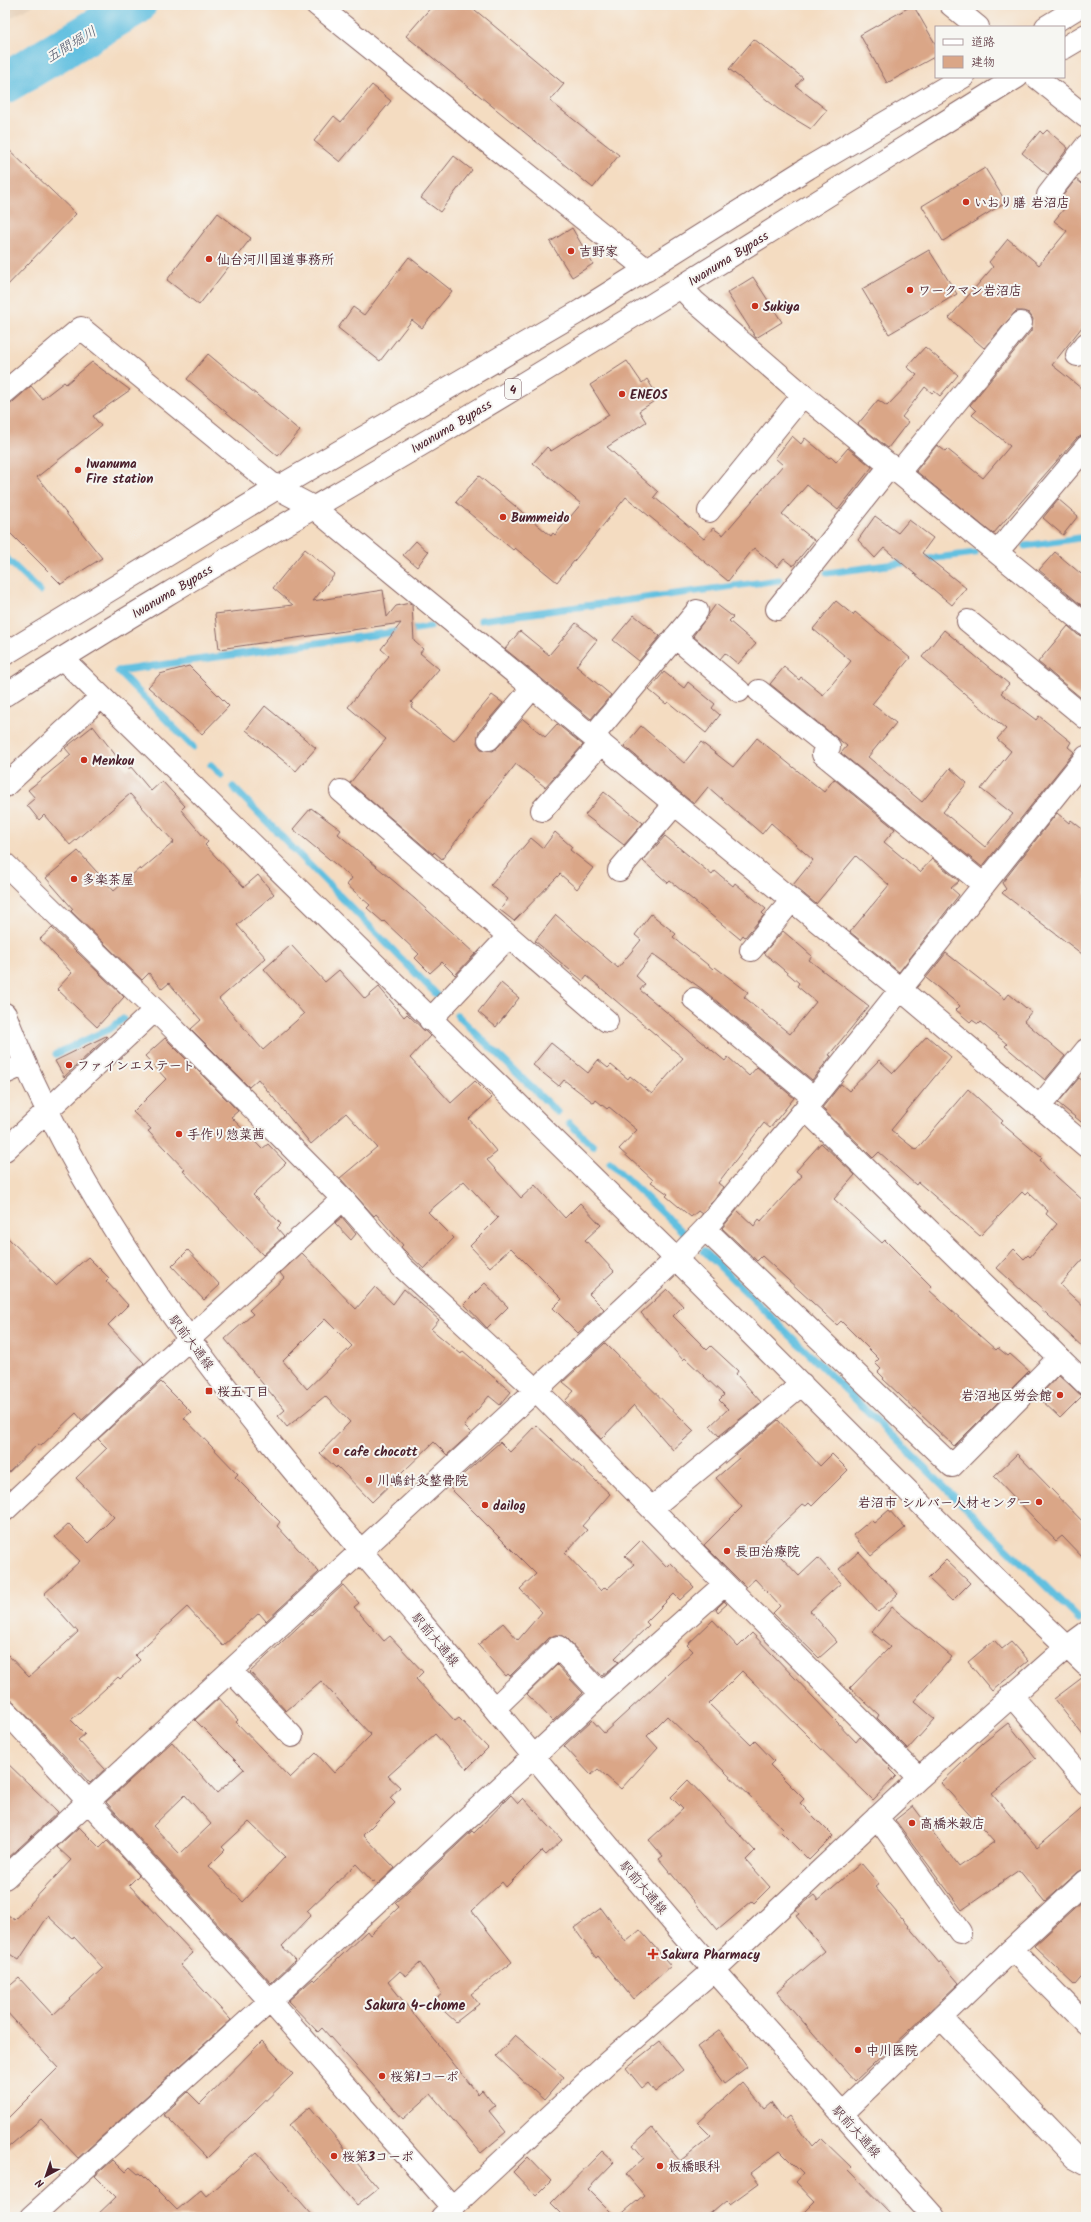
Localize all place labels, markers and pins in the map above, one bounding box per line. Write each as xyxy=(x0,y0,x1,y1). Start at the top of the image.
place label: いおり膳 岩沼店 xyxy=(974,193,1070,214)
marker: いおり膳 岩沼店 xyxy=(961,197,971,207)
place label: 吉野家 xyxy=(579,242,618,263)
marker: 吉野家 xyxy=(566,246,576,256)
place label: 仙台河川国道事務所 xyxy=(217,250,334,271)
marker: 仙台河川国道事務所 xyxy=(204,254,214,264)
place label: ワークマン岩沼店 xyxy=(918,281,1022,302)
marker: ワークマン岩沼店 xyxy=(905,285,915,295)
place label: Sukiya xyxy=(763,297,800,318)
marker: Sukiya xyxy=(750,301,760,311)
place label: ENEOS xyxy=(630,385,669,406)
marker: ENEOS xyxy=(617,389,627,399)
place label: Iwanuma Fire station xyxy=(86,454,153,490)
marker: Iwanuma Fire station xyxy=(73,465,83,475)
place label: Bummeido xyxy=(511,508,569,529)
marker: Bummeido xyxy=(498,512,508,522)
place label: Menkou xyxy=(92,751,135,772)
marker: Menkou xyxy=(79,755,89,765)
place label: 多楽茶屋 xyxy=(82,870,134,891)
marker: 多楽茶屋 xyxy=(69,874,79,884)
place label: ファインエステート xyxy=(77,1056,195,1077)
marker: ファインエステート xyxy=(64,1060,74,1070)
place label: 手作り惣菜茜 xyxy=(187,1125,265,1146)
marker: 手作り惣菜茜 xyxy=(174,1129,184,1139)
place label: 桜五丁目 xyxy=(217,1382,269,1403)
marker: 桜五丁目 xyxy=(204,1386,214,1396)
place label: 岩沼地区労会館 xyxy=(961,1386,1052,1407)
marker: 岩沼地区労会館 xyxy=(1055,1390,1065,1400)
place label: cafe chocott xyxy=(344,1442,418,1463)
marker: cafe chocott xyxy=(331,1446,341,1456)
place label: 川嶋針灸整骨院 xyxy=(377,1471,468,1492)
marker: 川嶋針灸整骨院 xyxy=(364,1475,374,1485)
place label: 岩沼市 シルバー人材センター xyxy=(858,1493,1031,1514)
place label: dailog xyxy=(493,1496,526,1517)
marker: 岩沼市 シルバー人材センター xyxy=(1034,1497,1044,1507)
marker: dailog xyxy=(480,1500,490,1510)
place label: 長田治療院 xyxy=(735,1542,800,1563)
marker: 長田治療院 xyxy=(722,1546,732,1556)
place label: 高橋米穀店 xyxy=(920,1814,985,1835)
marker: 高橋米穀店 xyxy=(907,1818,917,1828)
place label: Sakura Pharmacy xyxy=(661,1945,760,1966)
marker: Sakura Pharmacy xyxy=(648,1949,658,1959)
place label: 中川医院 xyxy=(866,2041,918,2062)
marker: 中川医院 xyxy=(853,2045,863,2055)
place label: 桜第1コーポ xyxy=(390,2067,459,2088)
marker: 桜第1コーポ xyxy=(377,2071,387,2081)
place label: 桜第3コーポ xyxy=(342,2147,414,2168)
marker: 桜第3コーポ xyxy=(329,2151,339,2161)
place label: 板橋眼科 xyxy=(668,2157,721,2178)
marker: 板橋眼科 xyxy=(655,2161,665,2171)

